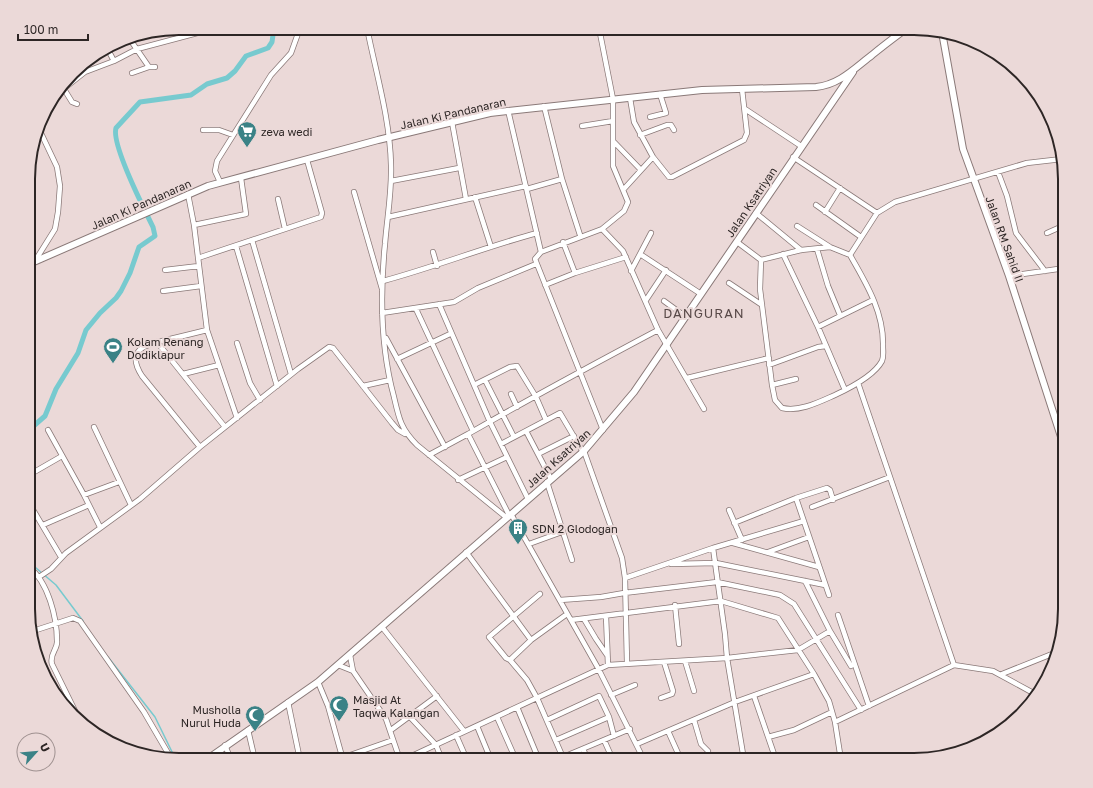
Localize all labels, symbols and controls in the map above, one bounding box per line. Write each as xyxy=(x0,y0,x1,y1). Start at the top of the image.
scale bar xyxy=(18,16,88,42)
text: 100 m xyxy=(24,22,58,37)
street label: Jalan Ki Pandanaran xyxy=(399,95,507,131)
supermarket icon: zeva wedi xyxy=(236,120,258,148)
place label: zeva wedi xyxy=(261,125,313,138)
street label: Jalan Ksatriyan xyxy=(723,165,779,239)
street label: Jalan Ki Pandanaran xyxy=(89,176,193,232)
street label: Jalan RM Sahid II xyxy=(983,194,1027,284)
district label: DANGURAN xyxy=(663,305,745,321)
place label: Kolam Renang Dodiklapur xyxy=(127,335,203,361)
sports icon: Kolam Renang Dodiklapur xyxy=(102,336,124,364)
street label: Jalan Ksatriyan xyxy=(523,426,593,490)
building icon: SDN 2 Glodogan xyxy=(507,517,529,545)
place label: SDN 2 Glodogan xyxy=(532,522,618,535)
place label: Masjid At Taqwa Kalangan xyxy=(353,693,439,719)
mosque icon: Masjid At Taqwa Kalangan xyxy=(328,694,350,722)
place label: Musholla Nurul Huda xyxy=(181,703,241,729)
mosque icon: Musholla Nurul Huda xyxy=(244,704,266,732)
north arrow xyxy=(16,732,56,772)
text: U xyxy=(38,741,53,754)

